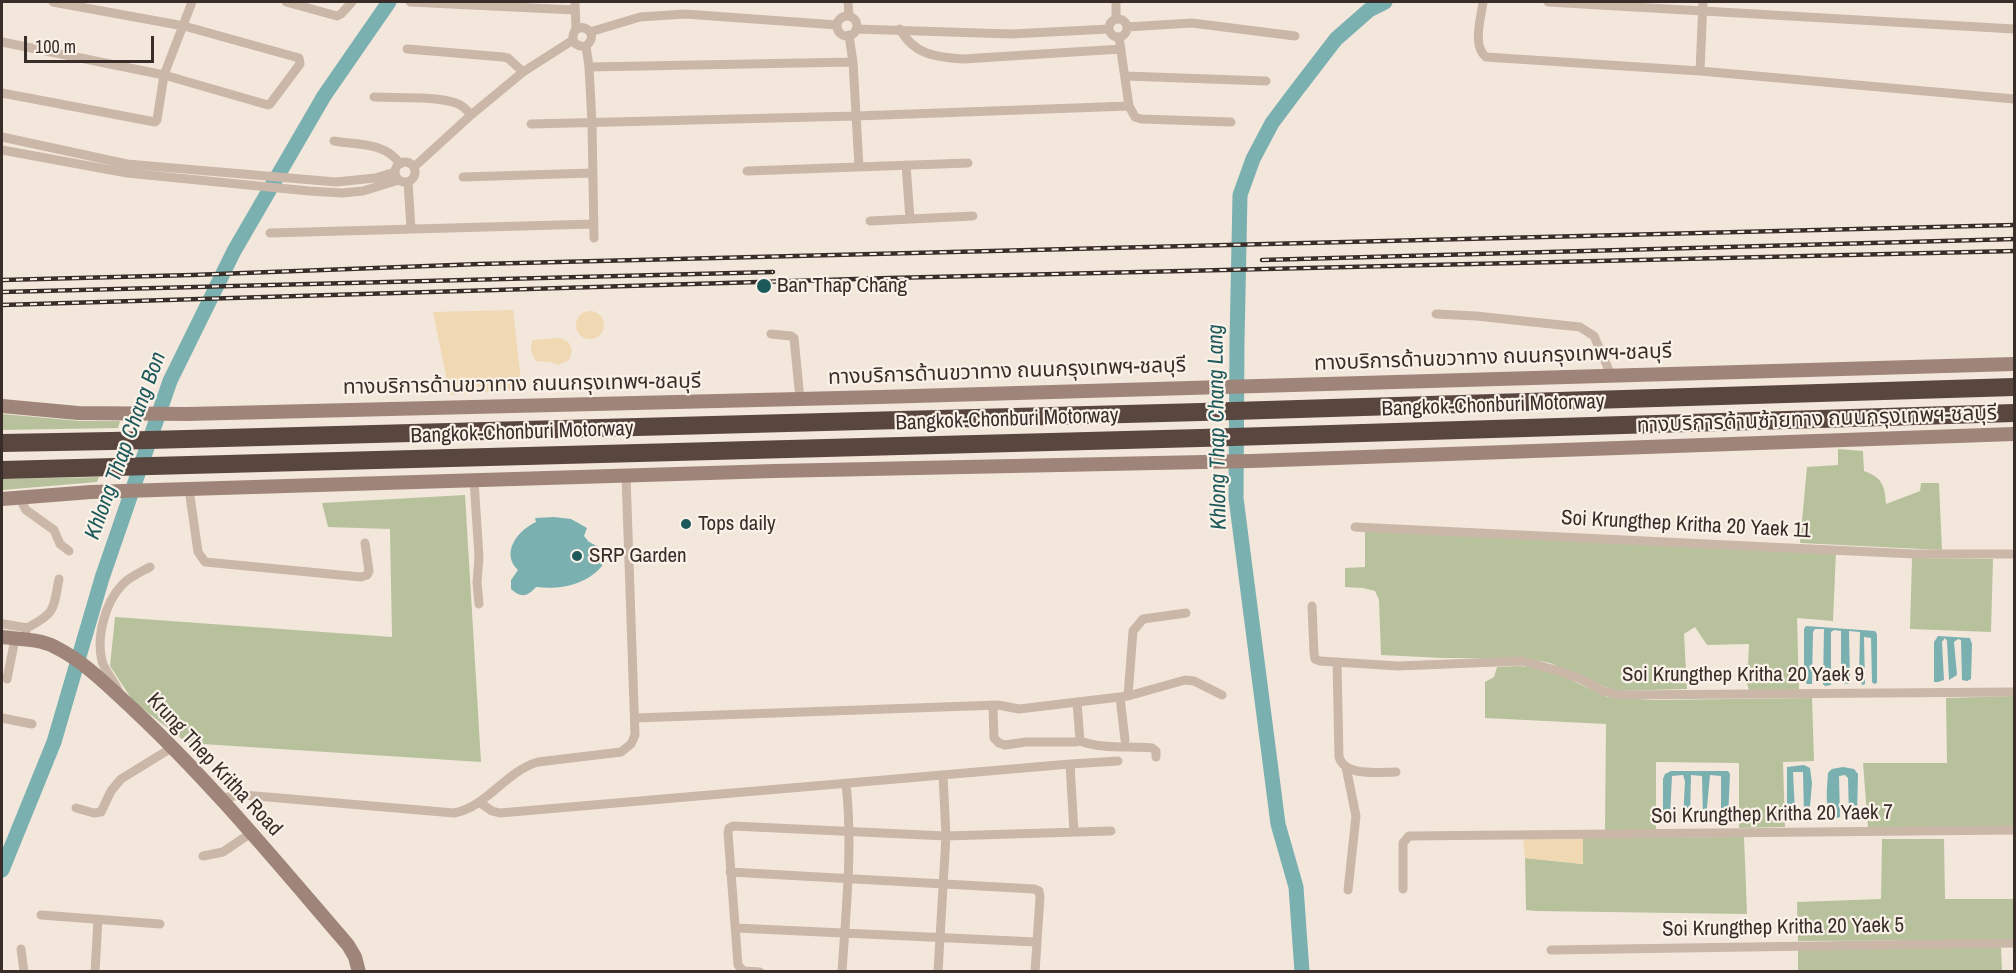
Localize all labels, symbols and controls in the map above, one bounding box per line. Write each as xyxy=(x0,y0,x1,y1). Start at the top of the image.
scale bar xyxy=(27,24,158,62)
text: 100 m xyxy=(35,34,76,59)
place label: Ban Thap Chang xyxy=(777,273,907,299)
marker: Ban Thap Chang xyxy=(755,277,773,295)
water label: Khlong Thap Chang Lang xyxy=(1203,324,1233,530)
street label: ทางบริการด้านขวาทาง ถนนกรุงเทพฯ-ชลบุรี xyxy=(1314,339,1672,377)
water label: Khlong Thap Chang Bon xyxy=(80,349,172,543)
street label: ทางบริการด้านขวาทาง ถนนกรุงเทพฯ-ชลบุรี xyxy=(828,353,1186,391)
street label: ทางบริการด้านขวาทาง ถนนกรุงเทพฯ-ชลบุรี xyxy=(343,369,701,401)
street label: Bangkok-Chonburi Motorway xyxy=(1381,390,1605,422)
street label: ทางบริการด้านซ้ายทาง ถนนกรุงเทพฯ-ชลบุรี xyxy=(1636,401,1998,439)
street label: Bangkok-Chonburi Motorway xyxy=(895,404,1119,436)
street label: Bangkok-Chonburi Motorway xyxy=(410,417,634,449)
street label: Soi Krungthep Kritha 20 Yaek 11 xyxy=(1560,506,1812,544)
place label: Tops daily xyxy=(698,511,776,537)
marker: Tops daily xyxy=(679,517,693,531)
place label: SRP Garden xyxy=(589,543,687,569)
marker: SRP Garden xyxy=(570,549,584,563)
street label: Soi Krungthep Kritha 20 Yaek 9 xyxy=(1622,662,1864,688)
street label: Krung Thep Kritha Road xyxy=(141,688,287,842)
street label: Soi Krungthep Kritha 20 Yaek 7 xyxy=(1651,800,1893,830)
street label: Soi Krungthep Kritha 20 Yaek 5 xyxy=(1662,913,1904,943)

